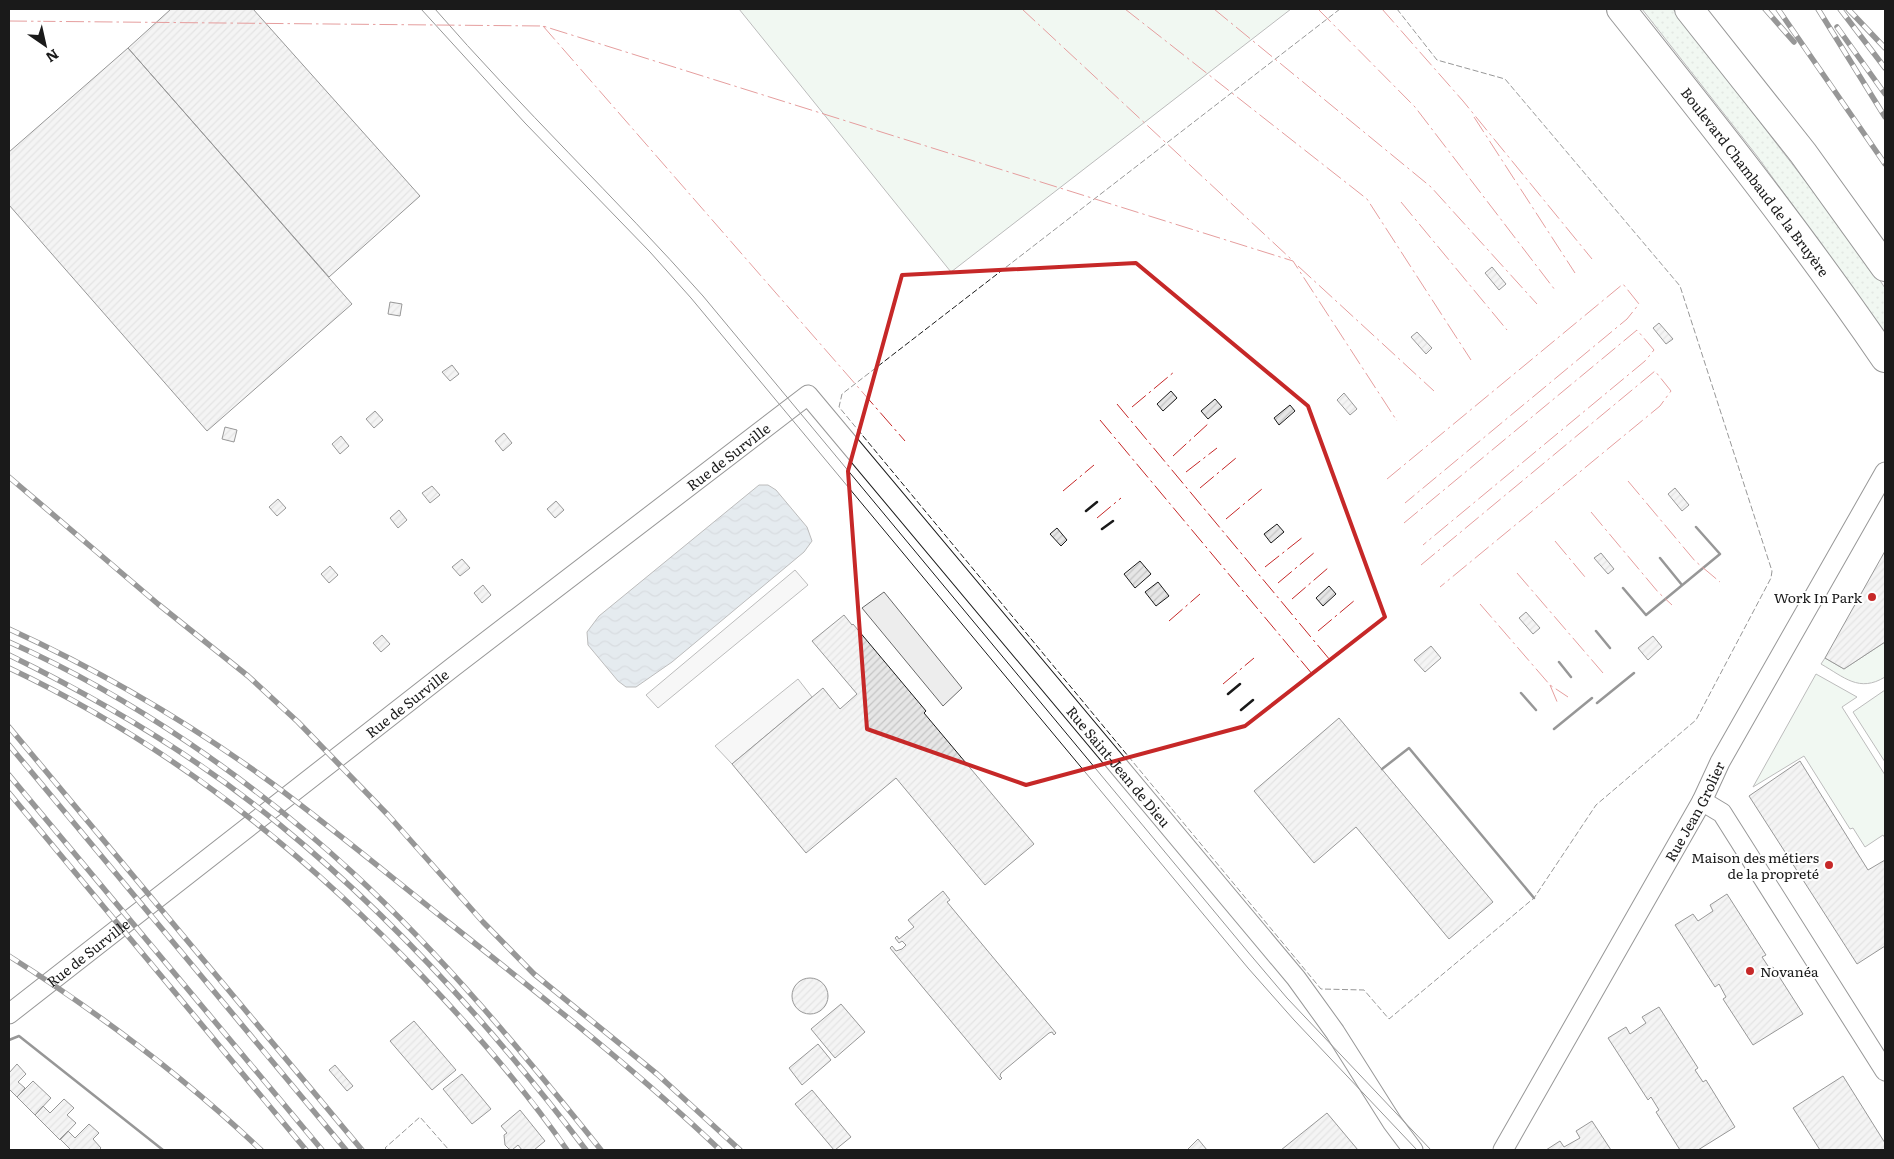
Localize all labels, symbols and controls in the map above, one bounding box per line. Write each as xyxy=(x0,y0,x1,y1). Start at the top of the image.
north arrow xyxy=(20,20,70,70)
text: N xyxy=(42,45,63,68)
street label: Boulevard Chambaud de la Bruyère xyxy=(1677,83,1834,281)
street label: Rue de Surville xyxy=(682,418,774,495)
place label: Work In Park xyxy=(1774,587,1862,607)
marker: Work In Park xyxy=(1866,591,1878,603)
street label: Rue de Surville xyxy=(361,664,453,742)
street label: Rue Saint-Jean de Dieu xyxy=(1062,702,1175,831)
street label: Rue Jean Grolier xyxy=(1660,758,1729,865)
place label: Maison des métiers de la propreté xyxy=(1691,847,1819,883)
marker: Maison des métiers de la propreté xyxy=(1823,859,1835,871)
street label: Rue de Surville xyxy=(42,914,133,991)
place label: Novanéa xyxy=(1760,961,1819,981)
marker: Novanéa xyxy=(1744,965,1756,977)

